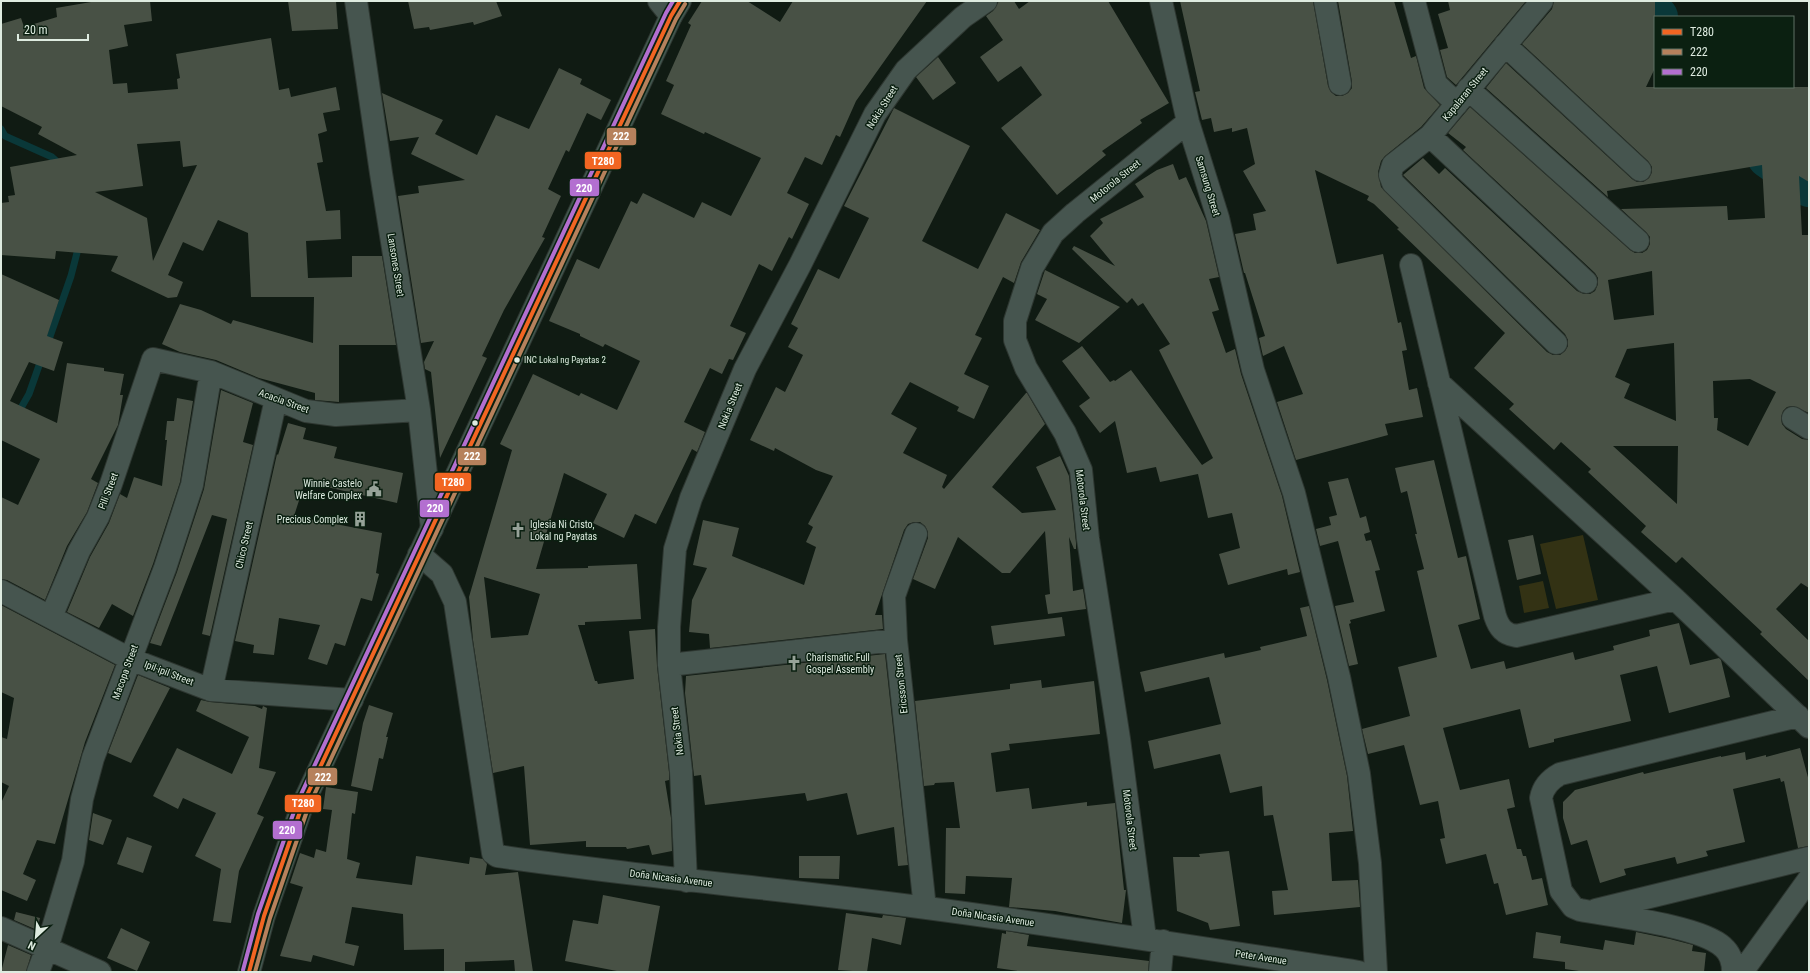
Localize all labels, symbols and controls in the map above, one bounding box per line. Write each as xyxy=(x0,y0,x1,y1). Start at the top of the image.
scale bar xyxy=(18,16,88,42)
legend xyxy=(1654,16,1794,88)
text: 20 m xyxy=(24,23,48,37)
text: T280 xyxy=(1690,25,1714,39)
text: 222 xyxy=(1690,45,1708,59)
street label: Kapalaran Street xyxy=(1440,65,1490,123)
text: 220 xyxy=(1690,65,1708,79)
street label: Nokia Street xyxy=(864,83,900,130)
line badge: 222 xyxy=(606,127,637,146)
text: 222 xyxy=(613,130,630,143)
line badge: T280 xyxy=(584,151,622,170)
text: T280 xyxy=(592,155,615,168)
street label: Samsung Street xyxy=(1194,155,1222,217)
street label: Motorola Street xyxy=(1088,157,1142,205)
line badge: 220 xyxy=(569,178,600,197)
text: 220 xyxy=(576,182,593,195)
street label: Lansones Street xyxy=(386,233,406,297)
marker: INC Lokal ng Payatas 2 xyxy=(512,355,522,365)
place label: INC Lokal ng Payatas 2 xyxy=(524,355,606,365)
street label: Nokia Street xyxy=(716,381,744,431)
street label: Acacia Street xyxy=(257,387,311,415)
unlabelled marker xyxy=(470,418,480,428)
line badge: 222 xyxy=(457,447,487,466)
text: 222 xyxy=(464,450,481,463)
street label: Motorola Street xyxy=(1074,469,1092,531)
street label: Pili Street xyxy=(96,471,120,511)
line badge: T280 xyxy=(434,472,472,492)
text: T280 xyxy=(442,476,465,489)
place label: Winnie Castelo Welfare Complex xyxy=(295,478,363,501)
public building icon: Winnie Castelo Welfare Complex xyxy=(365,480,383,498)
line badge: 220 xyxy=(419,499,450,518)
text: 220 xyxy=(427,502,444,515)
building icon: Precious Complex xyxy=(351,510,369,528)
place label: Precious Complex xyxy=(277,514,349,525)
place label: Iglesia Ni Cristo, Lokal ng Payatas xyxy=(530,519,598,542)
street label: Chico Street xyxy=(233,520,255,570)
church icon: Iglesia Ni Cristo, Lokal ng Payatas xyxy=(509,521,527,539)
street label: Macopa Street xyxy=(110,643,140,701)
place label: Charismatic Full Gospel Assembly xyxy=(806,652,874,675)
church icon: Charismatic Full Gospel Assembly xyxy=(785,654,803,672)
street label: Ericsson Street xyxy=(892,654,910,714)
street label: Ipil-ipil Street xyxy=(143,659,195,687)
street label: Nokia Street xyxy=(669,706,685,756)
line badge: 222 xyxy=(307,767,338,786)
text: 222 xyxy=(315,771,332,784)
street label: Motorola Street xyxy=(1121,789,1139,851)
line badge: T280 xyxy=(284,794,322,813)
text: T280 xyxy=(292,797,315,810)
line badge: 220 xyxy=(272,820,303,840)
text: 220 xyxy=(279,824,296,837)
street label: Doña Nicasia Avenue xyxy=(629,867,713,889)
street label: Doña Nicasia Avenue xyxy=(951,906,1035,928)
north arrow xyxy=(16,917,56,957)
text: N xyxy=(26,938,38,953)
street label: Peter Avenue xyxy=(1234,948,1288,967)

